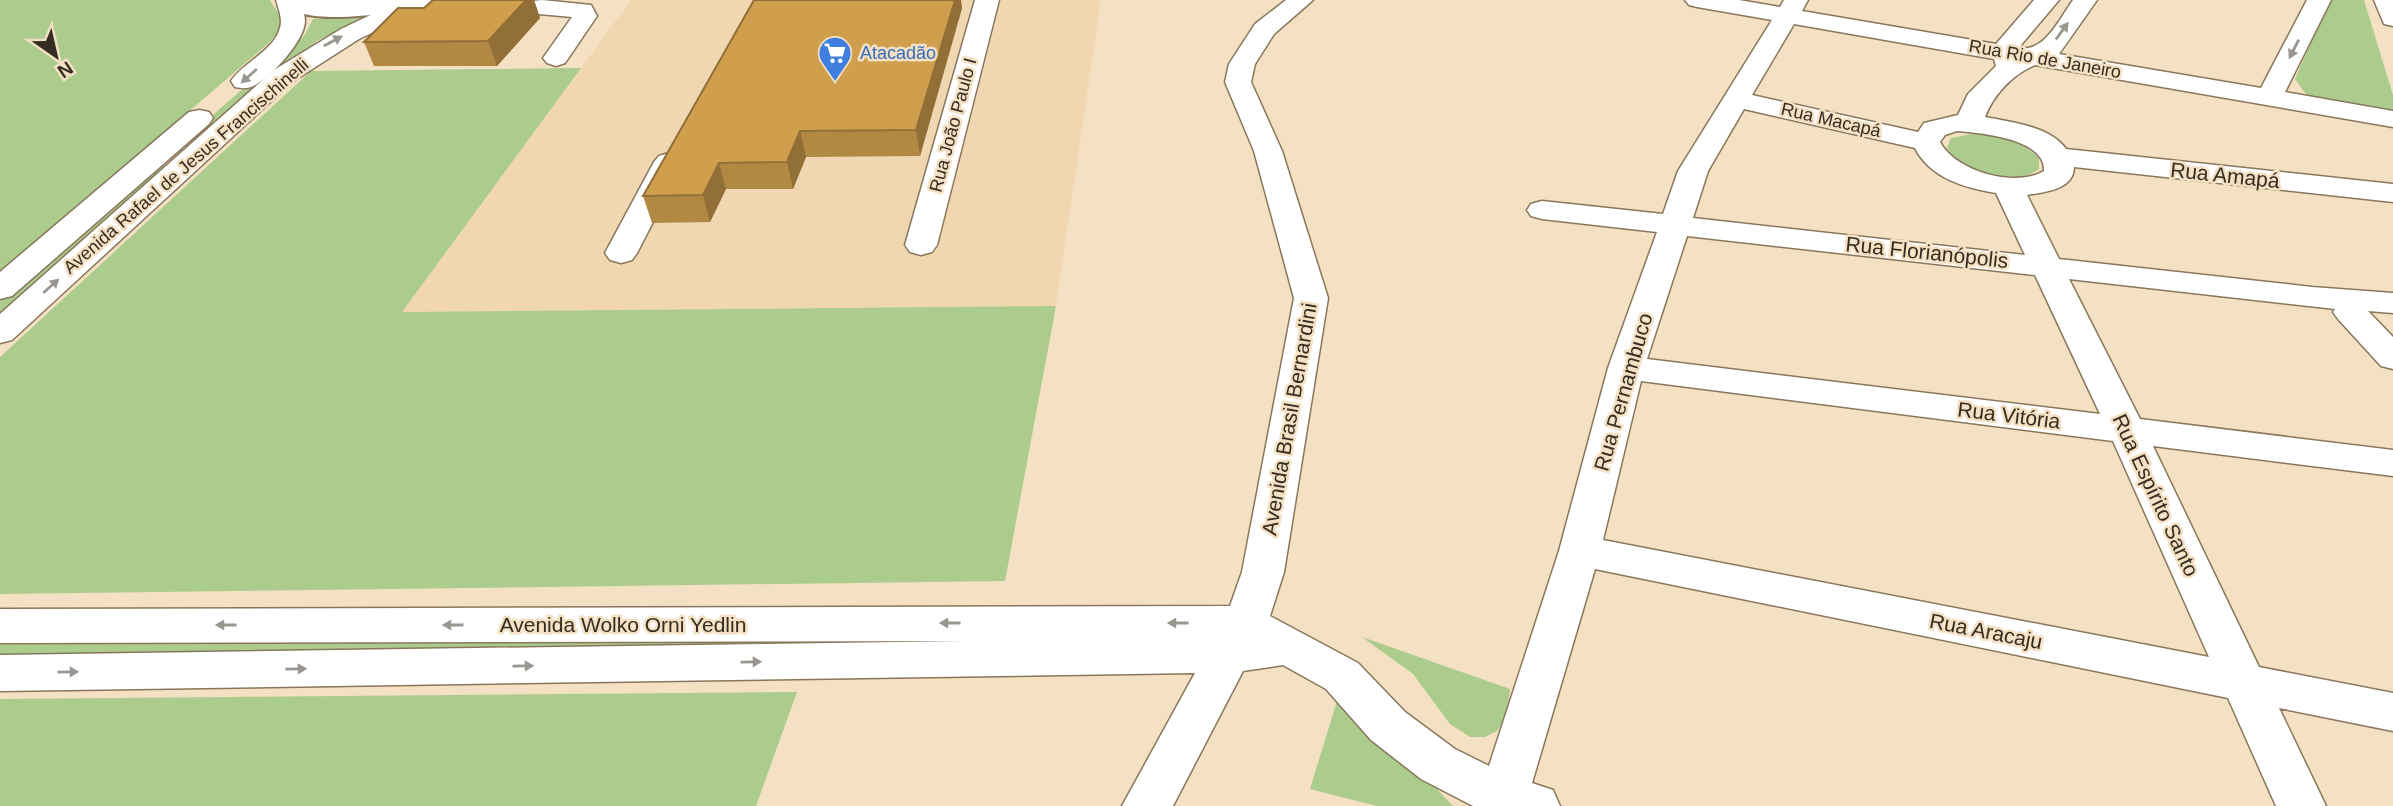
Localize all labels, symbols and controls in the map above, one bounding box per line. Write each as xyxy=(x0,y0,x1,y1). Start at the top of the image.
north arrow xyxy=(21,21,91,91)
one-way arrow xyxy=(2055,22,2069,41)
supermarket icon: Atacadão xyxy=(816,34,854,83)
one-way arrow xyxy=(324,35,343,47)
street label: Rua Rio de Janeiro xyxy=(1967,36,2123,82)
one-way arrow xyxy=(2288,39,2299,59)
place label: Atacadão xyxy=(860,43,936,63)
street label: Avenida Rafael de Jesus Francischinelli xyxy=(59,54,313,278)
street label: Rua João Paulo I xyxy=(925,56,981,194)
text: N xyxy=(54,57,77,82)
one-way arrow xyxy=(241,67,258,83)
street label: Rua Macapá xyxy=(1779,99,1884,141)
street label: Rua Amapá xyxy=(2169,158,2281,192)
street label: Rua Florianópolis xyxy=(1845,232,2009,272)
one-way arrow xyxy=(42,278,60,294)
street label: Avenida Brasil Bernardini xyxy=(1257,301,1321,537)
street label: Rua Pernambuco xyxy=(1589,310,1657,474)
street label: Rua Vitória xyxy=(1956,397,2062,433)
street label: Rua Espírito Santo xyxy=(2108,410,2204,580)
street label: Rua Aracaju xyxy=(1928,609,2044,653)
street label: Avenida Wolko Orni Yedlin xyxy=(500,613,746,636)
one-way arrow xyxy=(939,617,961,629)
one-way arrow xyxy=(1167,617,1189,629)
one-way arrow xyxy=(215,619,237,631)
one-way arrow xyxy=(442,619,464,630)
one-way arrow xyxy=(740,657,762,668)
one-way arrow xyxy=(512,660,534,672)
one-way arrow xyxy=(285,663,307,675)
one-way arrow xyxy=(57,667,79,678)

